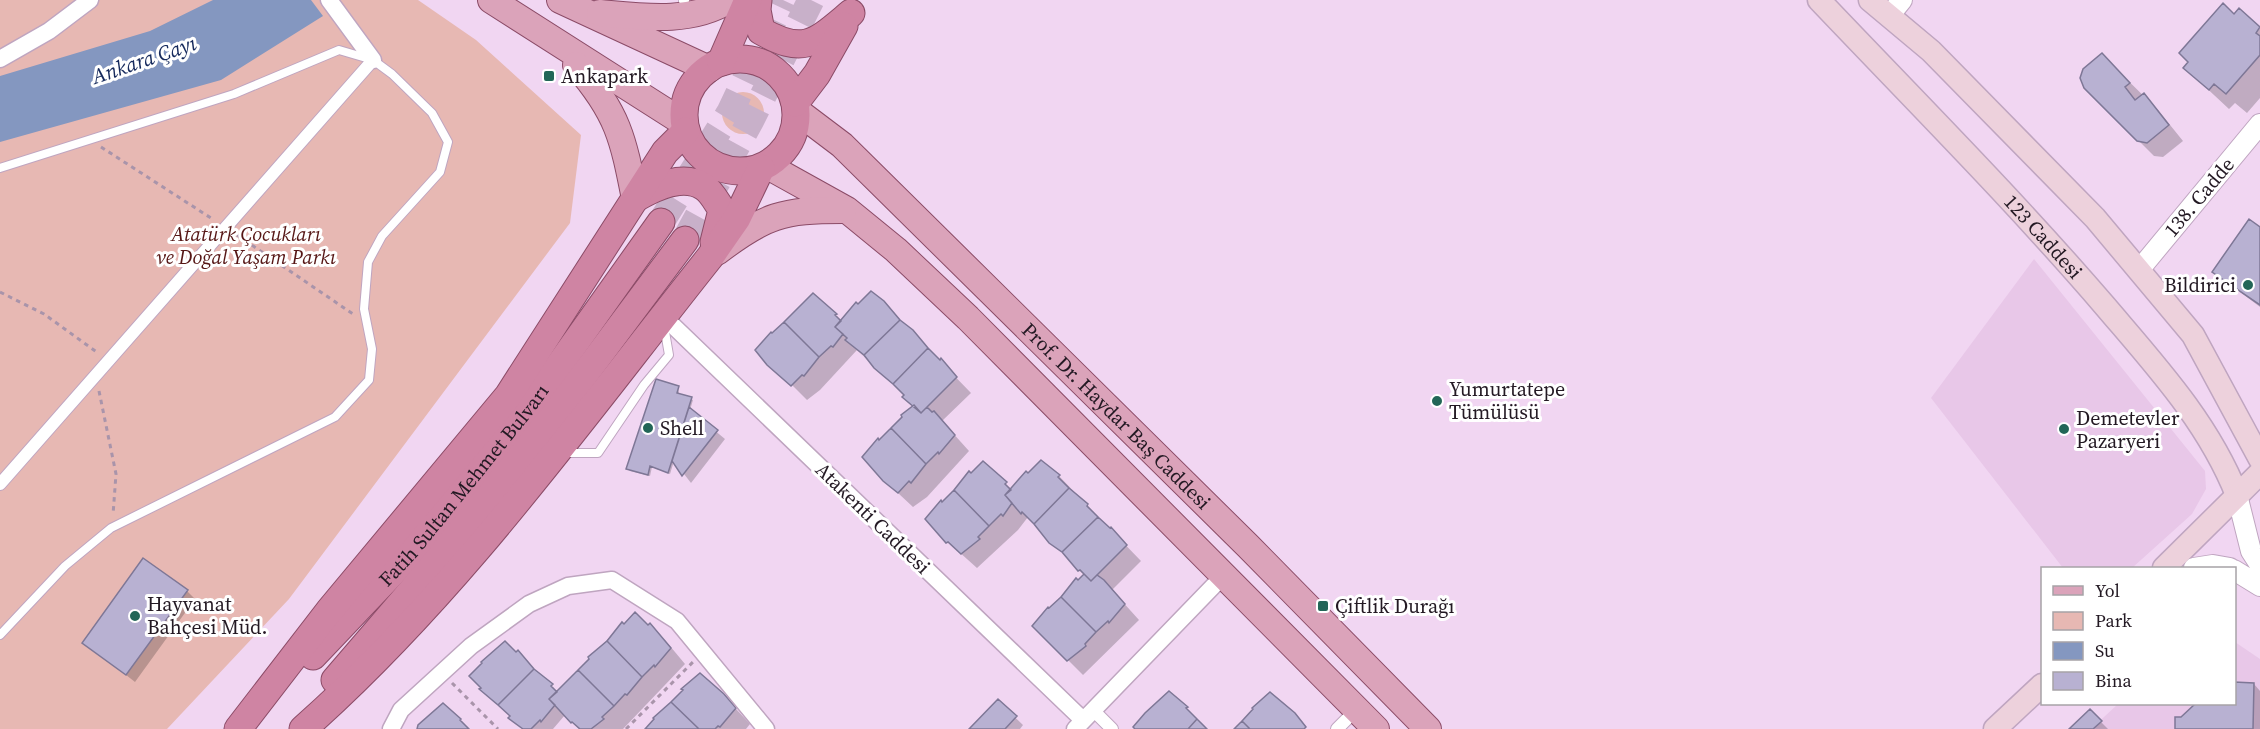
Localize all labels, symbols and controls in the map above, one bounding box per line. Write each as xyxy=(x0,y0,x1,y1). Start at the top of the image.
water label: Ankara Çayı xyxy=(87,28,201,91)
place label: Ankapark xyxy=(561,62,648,90)
marker: Ankapark xyxy=(542,69,556,83)
street label: 138. Cadde xyxy=(2157,151,2241,243)
street label: 123 Caddesi xyxy=(1998,188,2089,285)
park label: Atatürk Çocukları ve Doğal Yaşam Parkı xyxy=(156,220,336,271)
place label: Bildirici xyxy=(2164,271,2236,299)
marker: Bildirici xyxy=(2241,278,2255,292)
street label: Prof. Dr. Haydar Baş Caddesi xyxy=(1016,316,1217,516)
place label: Yumurtatepe Tümülüsü xyxy=(1449,375,1565,426)
street label: Fatih Sultan Mehmet Bulvarı xyxy=(372,379,555,593)
marker: Yumurtatepe Tümülüsü xyxy=(1430,394,1444,408)
place label: Demetevler Pazaryeri xyxy=(2076,404,2180,455)
place label: Shell xyxy=(660,414,704,442)
marker: Shell xyxy=(641,421,655,435)
marker: Demetevler Pazaryeri xyxy=(2057,422,2071,436)
street label: Atakenti Caddesi xyxy=(809,456,937,580)
legend xyxy=(2041,567,2236,705)
text: Yol xyxy=(2095,578,2120,603)
place label: Hayvanat Bahçesi Müd. xyxy=(147,590,267,641)
place label: Çiftlik Durağı xyxy=(1335,592,1454,620)
marker: Çiftlik Durağı xyxy=(1316,599,1330,613)
text: Park xyxy=(2095,608,2132,633)
marker: Hayvanat Bahçesi Müd. xyxy=(128,609,142,623)
text: Su xyxy=(2095,638,2115,663)
text: Bina xyxy=(2095,668,2133,693)

